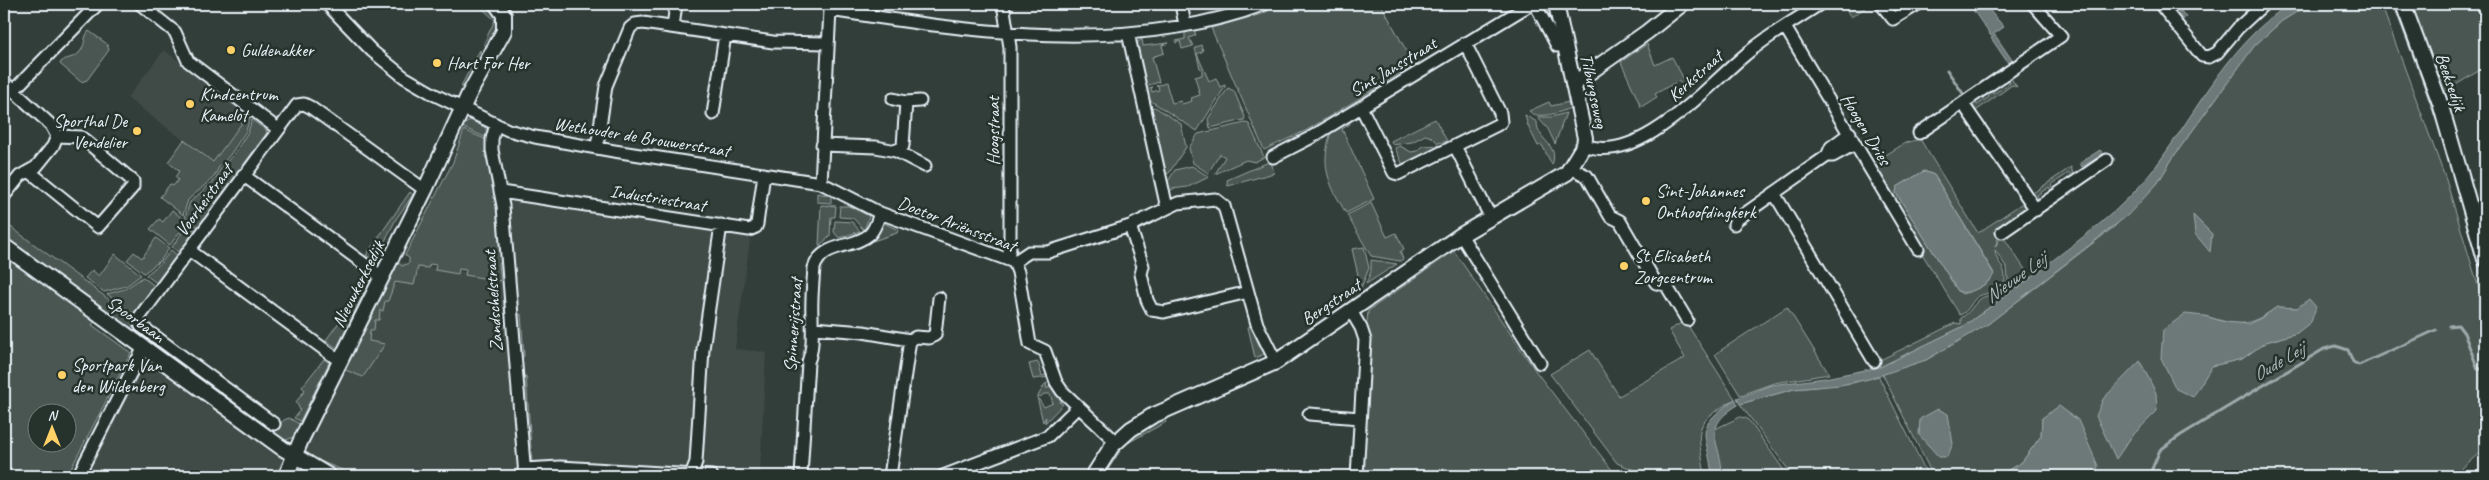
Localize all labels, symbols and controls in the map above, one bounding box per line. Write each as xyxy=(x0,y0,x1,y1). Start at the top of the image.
street label: Sint Jansstraat xyxy=(1345,31,1442,102)
place label: Guldenakker xyxy=(241,39,315,61)
marker: Guldenakker xyxy=(225,44,237,56)
street label: Kerkstraat xyxy=(1663,44,1729,106)
street label: Beeksedijk xyxy=(2431,50,2472,115)
place label: Hart For Her xyxy=(447,52,532,74)
street label: Tilburgseweg xyxy=(1575,52,1613,132)
marker: Hart For Her xyxy=(431,57,443,69)
place label: Kindcentrum Kamelot xyxy=(200,83,279,126)
street label: Hoogen Dries xyxy=(1836,89,1897,170)
street label: Hoogstraat xyxy=(982,94,1004,166)
marker: Kindcentrum Kamelot xyxy=(184,98,196,110)
place label: Sporthal De Vendelier xyxy=(53,110,130,153)
street label: Wethouder de Brouwerstraat xyxy=(553,112,734,162)
marker: Sporthal De Vendelier xyxy=(131,125,143,137)
street label: Voorheistraat xyxy=(170,157,239,240)
street label: Industriestraat xyxy=(609,180,710,217)
place label: Sint-Johannes Onthoofdingkerk xyxy=(1656,180,1757,223)
street label: Doctor Ariënsstraat xyxy=(895,191,1022,258)
marker: Sint-Johannes Onthoofdingkerk xyxy=(1640,195,1652,207)
street label: Nieuwkerksedijk xyxy=(327,236,390,331)
water label: Nieuwe Leij xyxy=(1980,244,2055,308)
place label: St Elisabeth Zorgcentrum xyxy=(1634,245,1714,288)
street label: Zandschelstraat xyxy=(478,248,508,352)
marker: St Elisabeth Zorgcentrum xyxy=(1618,260,1630,272)
street label: Bergstraat xyxy=(1297,272,1368,330)
street label: Spinnerijstraat xyxy=(779,274,807,373)
street label: Spoorbaan xyxy=(103,291,170,348)
water label: Oude Leij xyxy=(2248,334,2313,387)
place label: Sportpark Van den Wildenberg xyxy=(72,354,166,397)
marker: Sportpark Van den Wildenberg xyxy=(56,369,68,381)
north arrow xyxy=(28,402,78,452)
text: N xyxy=(48,407,59,424)

